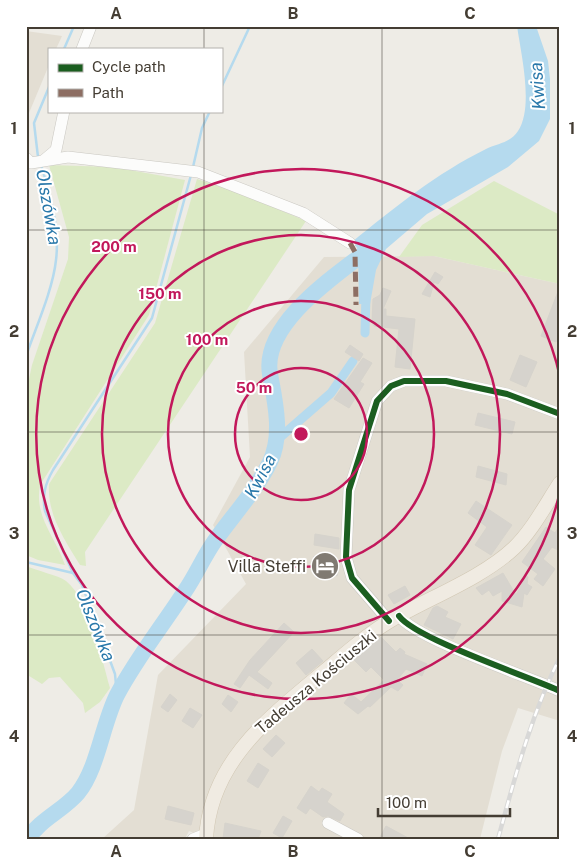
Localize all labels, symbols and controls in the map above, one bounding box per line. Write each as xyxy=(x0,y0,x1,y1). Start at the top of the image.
text: A xyxy=(110,4,122,23)
text: B xyxy=(288,4,299,23)
text: C xyxy=(464,4,476,23)
legend xyxy=(48,48,222,112)
text: Cycle path xyxy=(92,58,166,75)
water label: Kwisa xyxy=(525,62,549,110)
text: Path xyxy=(92,84,124,101)
text: 1 xyxy=(11,119,17,138)
text: 1 xyxy=(569,119,575,138)
water label: Olszówka xyxy=(32,167,66,247)
text: 200 m xyxy=(91,238,137,255)
text: 150 m xyxy=(138,285,182,302)
text: 2 xyxy=(9,322,19,341)
text: 2 xyxy=(567,322,577,341)
text: 100 m xyxy=(186,331,228,348)
text: 50 m xyxy=(236,379,272,396)
centre of rings xyxy=(292,425,310,443)
water label: Kwisa xyxy=(240,450,280,502)
text: 3 xyxy=(9,524,19,543)
text: 3 xyxy=(567,524,577,543)
hotel icon: Villa Steffi xyxy=(310,551,340,581)
place label: Villa Steffi xyxy=(228,557,306,576)
water label: Olszówka xyxy=(72,586,120,664)
street label: Tadeusza Kościuszki xyxy=(252,626,380,738)
text: 4 xyxy=(9,727,20,746)
text: 4 xyxy=(567,727,578,746)
scale bar xyxy=(378,785,511,817)
text: 100 m xyxy=(386,794,427,811)
text: A xyxy=(110,842,122,861)
text: B xyxy=(288,842,299,861)
text: C xyxy=(464,842,476,861)

